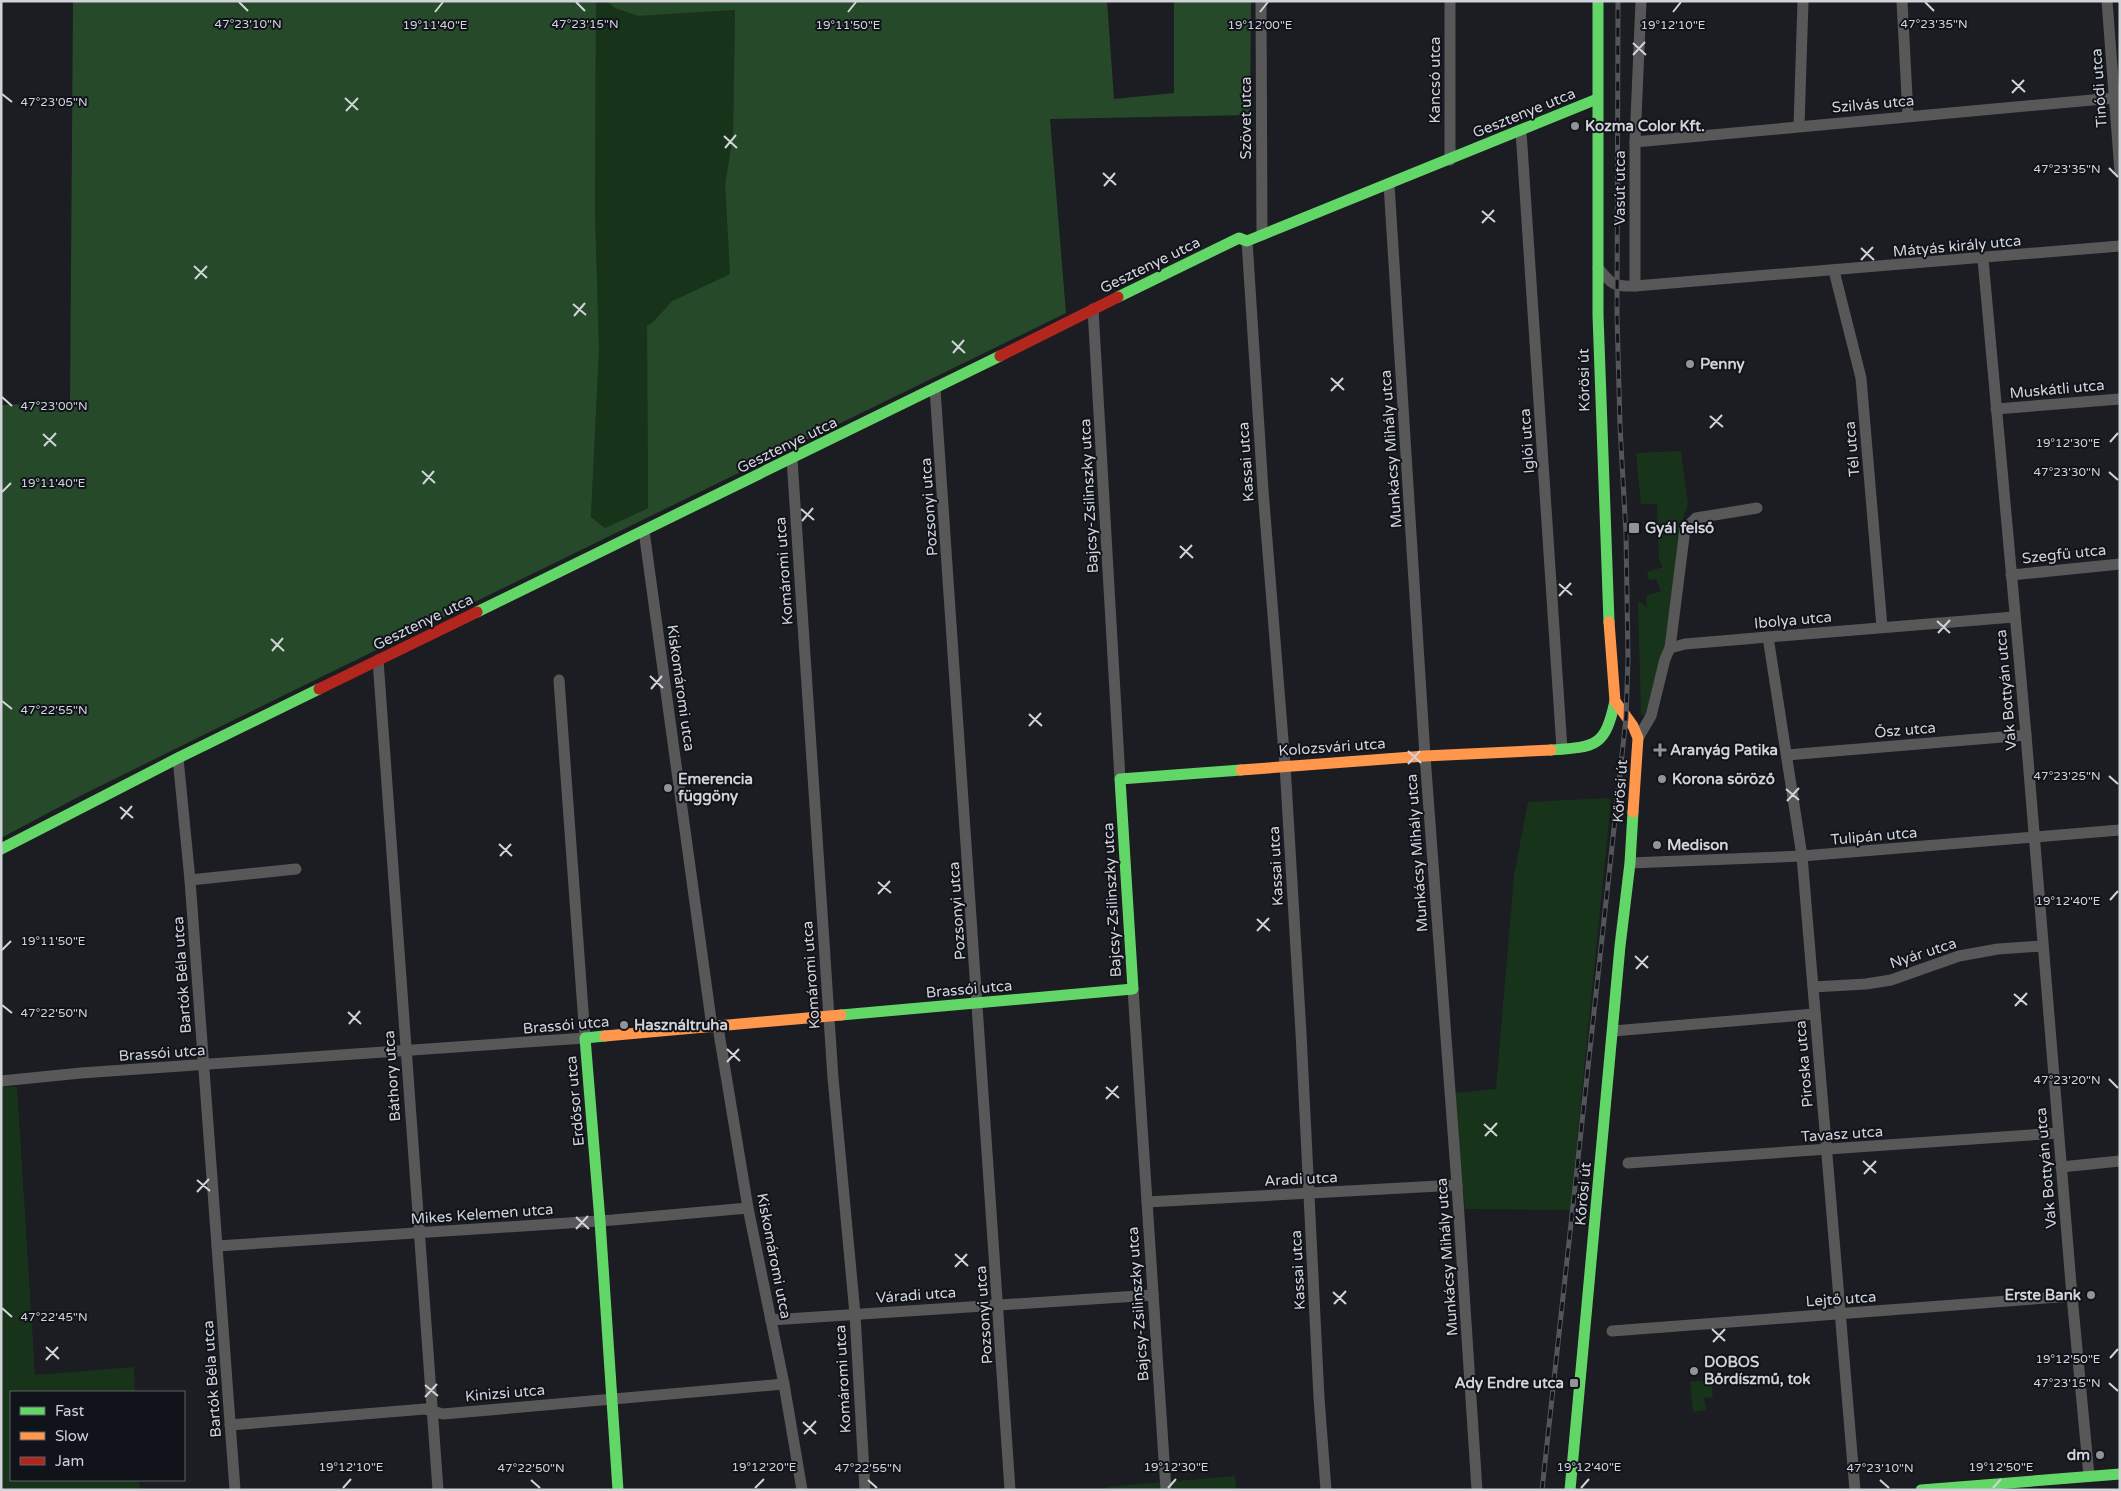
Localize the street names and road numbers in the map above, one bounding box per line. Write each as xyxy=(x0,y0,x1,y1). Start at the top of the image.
street label: Kancsó utca xyxy=(1426,36,1444,124)
street label: Tinódi utca xyxy=(2087,48,2111,128)
street label: Szövet utca xyxy=(1237,77,1255,159)
street label: Gesztenye utca xyxy=(1470,84,1578,142)
street label: Szilvás utca xyxy=(1831,91,1915,117)
street label: Vasút utca xyxy=(1611,150,1629,226)
street label: Mátyás király utca xyxy=(1892,231,2022,261)
street label: Gesztenye utca xyxy=(1097,233,1203,297)
street label: Kőrösi út xyxy=(1574,348,1594,412)
street label: Munkácsy Mihály utca xyxy=(1376,369,1406,529)
street label: Muskátli utca xyxy=(2009,376,2105,402)
street label: Iglói utca xyxy=(1516,408,1538,474)
street label: Gesztenye utca xyxy=(734,413,840,477)
street label: Bajcsy-Zsilinszky utca xyxy=(1076,418,1102,574)
street label: Kassai utca xyxy=(1234,421,1258,503)
street label: Tél utca xyxy=(1841,421,1863,477)
street label: Pozsonyi utca xyxy=(917,457,941,557)
street label: Komáromi utca xyxy=(771,516,797,626)
street label: Szegfű utca xyxy=(2021,541,2107,567)
street label: Gesztenye utca xyxy=(370,590,476,654)
street label: Ibolya utca xyxy=(1753,608,1833,632)
street label: Kiskomáromi utca xyxy=(663,624,699,752)
street label: Vak Bottyán utca xyxy=(1992,629,2020,751)
street label: Ősz utca xyxy=(1873,718,1937,742)
street label: Kolozsvári utca xyxy=(1278,734,1386,760)
street label: Kőrösi út xyxy=(1609,758,1631,823)
street label: Munkácsy Mihály utca xyxy=(1402,773,1432,933)
street label: Bajcsy-Zsilinszky utca xyxy=(1099,822,1125,978)
street label: Tulipán utca xyxy=(1830,823,1918,849)
street label: Kassai utca xyxy=(1265,826,1287,906)
street label: Pozsonyi utca xyxy=(945,861,969,961)
street label: Bartók Béla utca xyxy=(169,916,195,1034)
street label: Komáromi utca xyxy=(798,920,824,1030)
street label: Nyár utca xyxy=(1887,934,1959,972)
street label: Brassói utca xyxy=(925,976,1013,1002)
street label: Brassói utca xyxy=(522,1012,610,1038)
street label: Piroska utca xyxy=(1791,1020,1817,1108)
street label: Báthory utca xyxy=(380,1030,404,1122)
street label: Brassói utca xyxy=(118,1041,206,1065)
street label: Erdősor utca xyxy=(562,1055,588,1147)
street label: Vak Bottyán utca xyxy=(2032,1107,2060,1229)
street label: Tavasz utca xyxy=(1800,1122,1884,1146)
street label: Kőrösi út xyxy=(1571,1161,1595,1226)
street label: Aradi utca xyxy=(1264,1168,1338,1190)
street label: Munkácsy Mihály utca xyxy=(1432,1177,1462,1337)
street label: Kiskomáromi utca xyxy=(753,1192,795,1320)
street label: Mikes Kelemen utca xyxy=(410,1200,554,1228)
street label: Bajcsy-Zsilinszky utca xyxy=(1124,1226,1152,1382)
street label: Kassai utca xyxy=(1287,1230,1309,1310)
street label: Pozsonyi utca xyxy=(972,1265,996,1365)
street label: Váradi utca xyxy=(875,1283,957,1307)
street label: Lejtő utca xyxy=(1805,1288,1877,1310)
street label: Bartók Béla utca xyxy=(199,1320,225,1438)
street label: Komáromi utca xyxy=(831,1324,855,1434)
street label: Kinizsi utca xyxy=(464,1381,546,1405)

